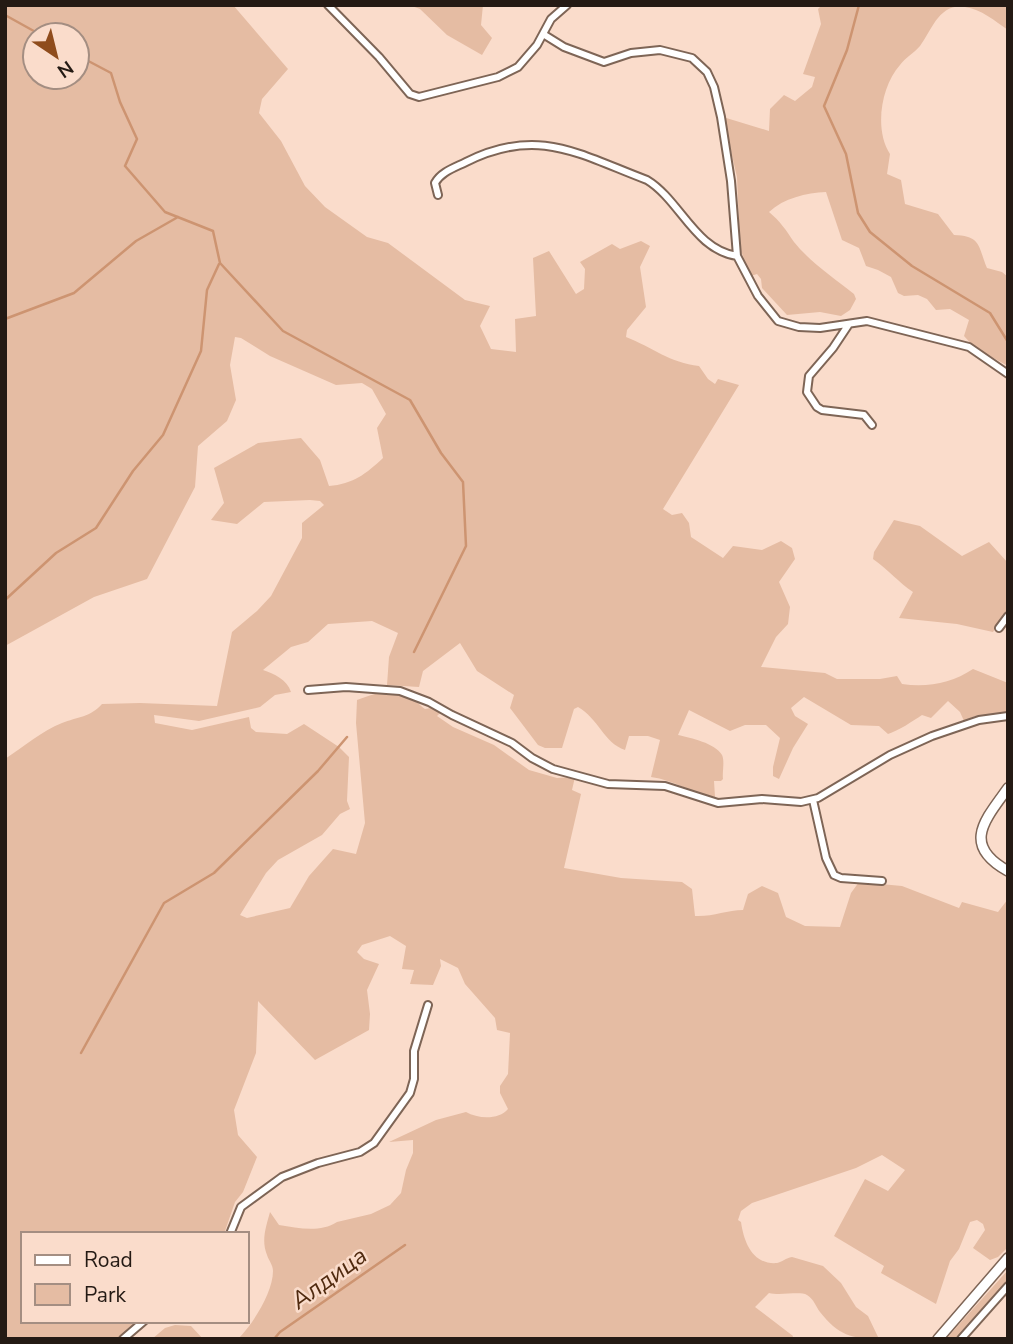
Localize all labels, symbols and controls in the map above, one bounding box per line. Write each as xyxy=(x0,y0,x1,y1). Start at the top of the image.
north arrow xyxy=(21,21,91,91)
text: N xyxy=(52,54,78,84)
legend xyxy=(21,1232,248,1323)
water label: Алдица xyxy=(284,1240,374,1317)
text: Road xyxy=(84,1246,133,1274)
text: Park xyxy=(84,1281,126,1309)

